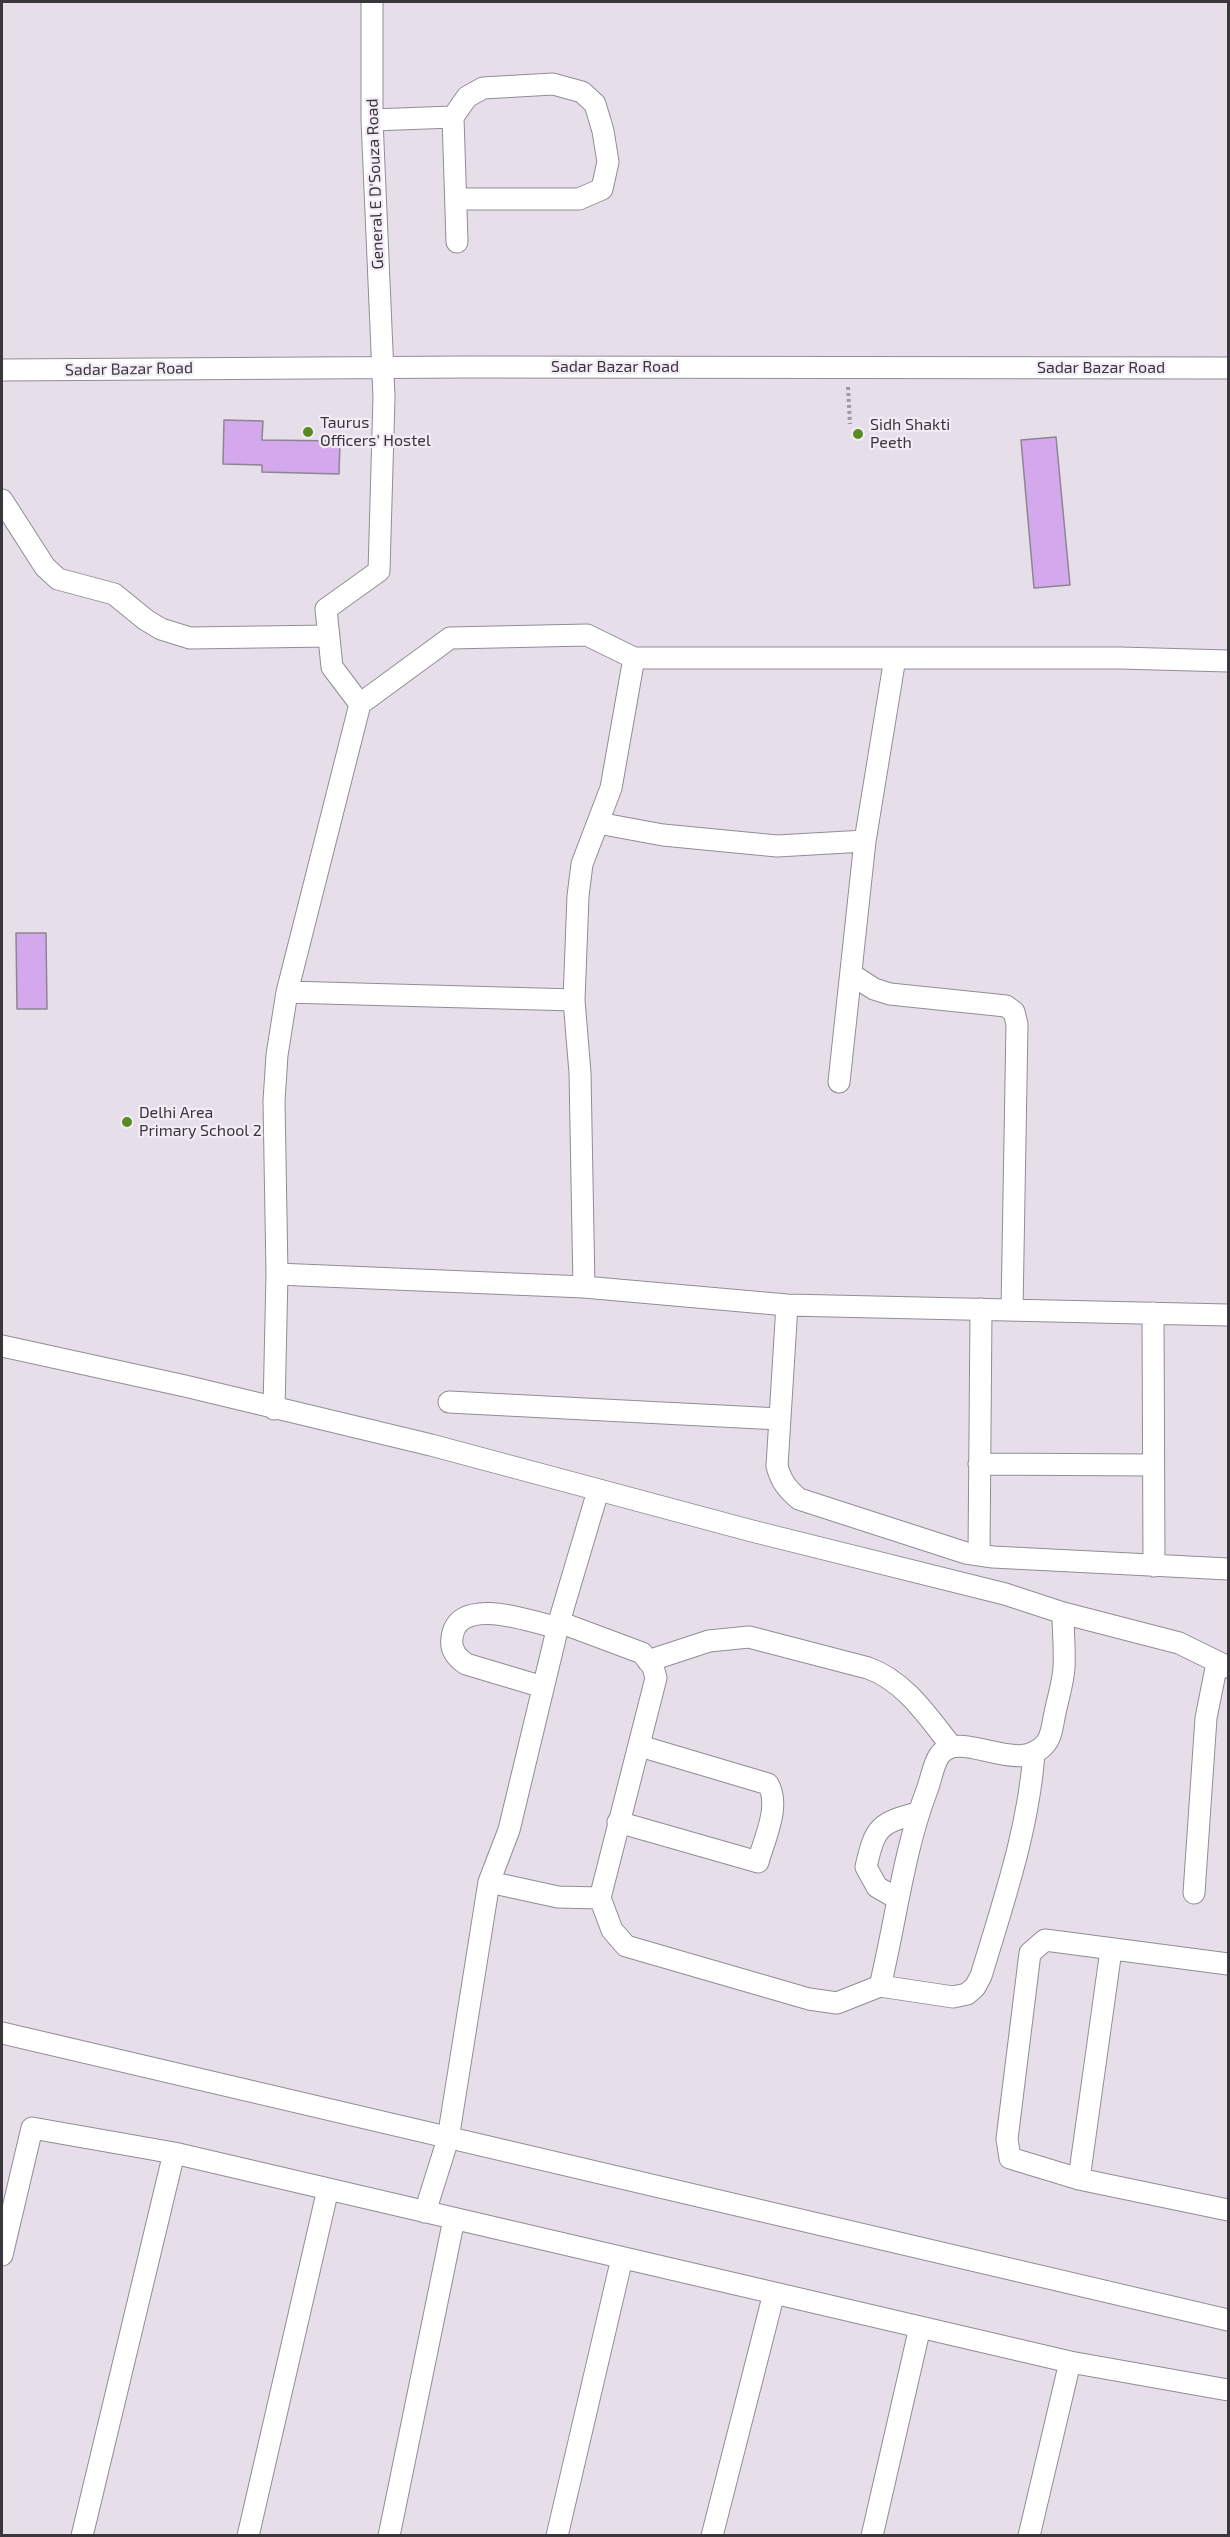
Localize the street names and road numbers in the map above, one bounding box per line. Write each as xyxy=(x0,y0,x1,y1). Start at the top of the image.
street label: General E D'Souza Road xyxy=(362,98,388,270)
street label: Sadar Bazar Road xyxy=(551,357,679,377)
street label: Sadar Bazar Road xyxy=(65,358,193,380)
street label: Sadar Bazar Road xyxy=(1037,358,1165,378)

